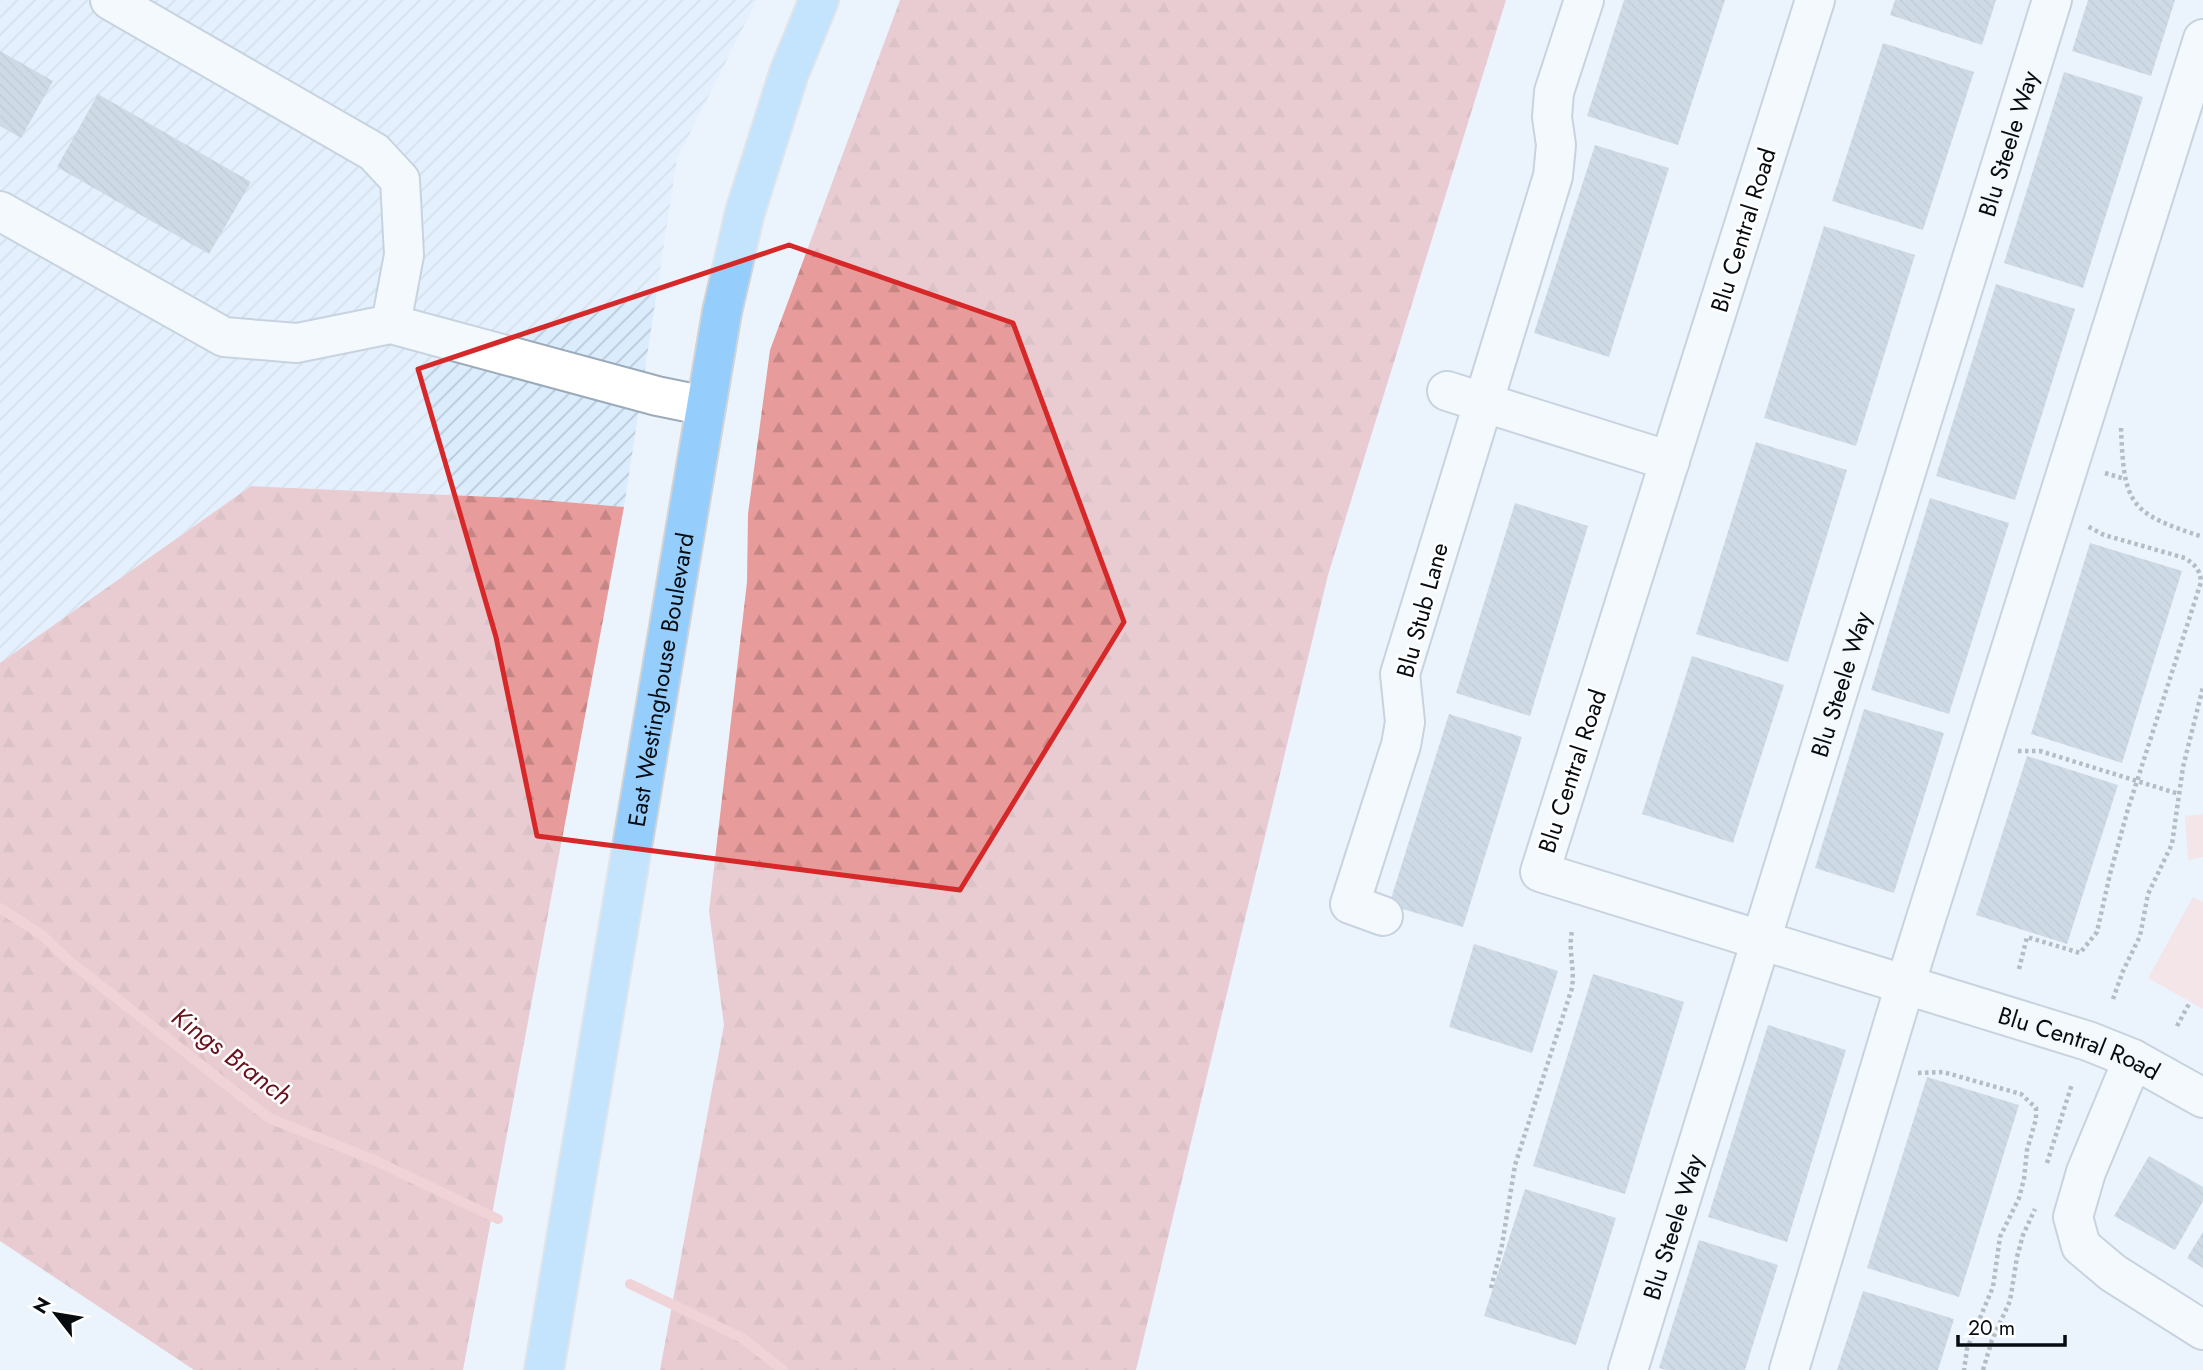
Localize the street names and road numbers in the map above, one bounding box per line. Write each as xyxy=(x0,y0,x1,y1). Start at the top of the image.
street label: Blu Steele Way xyxy=(1969,66,2047,221)
street label: Blu Central Road xyxy=(1701,144,1785,316)
street label: East Westinghouse Boulevard xyxy=(618,530,702,829)
street label: Blu Stub Lane xyxy=(1387,539,1457,681)
street label: Blu Steele Way xyxy=(1801,606,1879,761)
street label: Blu Central Road xyxy=(1529,685,1615,857)
street label: Blu Central Road xyxy=(1994,997,2167,1088)
street label: Blu Steele Way xyxy=(1633,1149,1712,1304)

